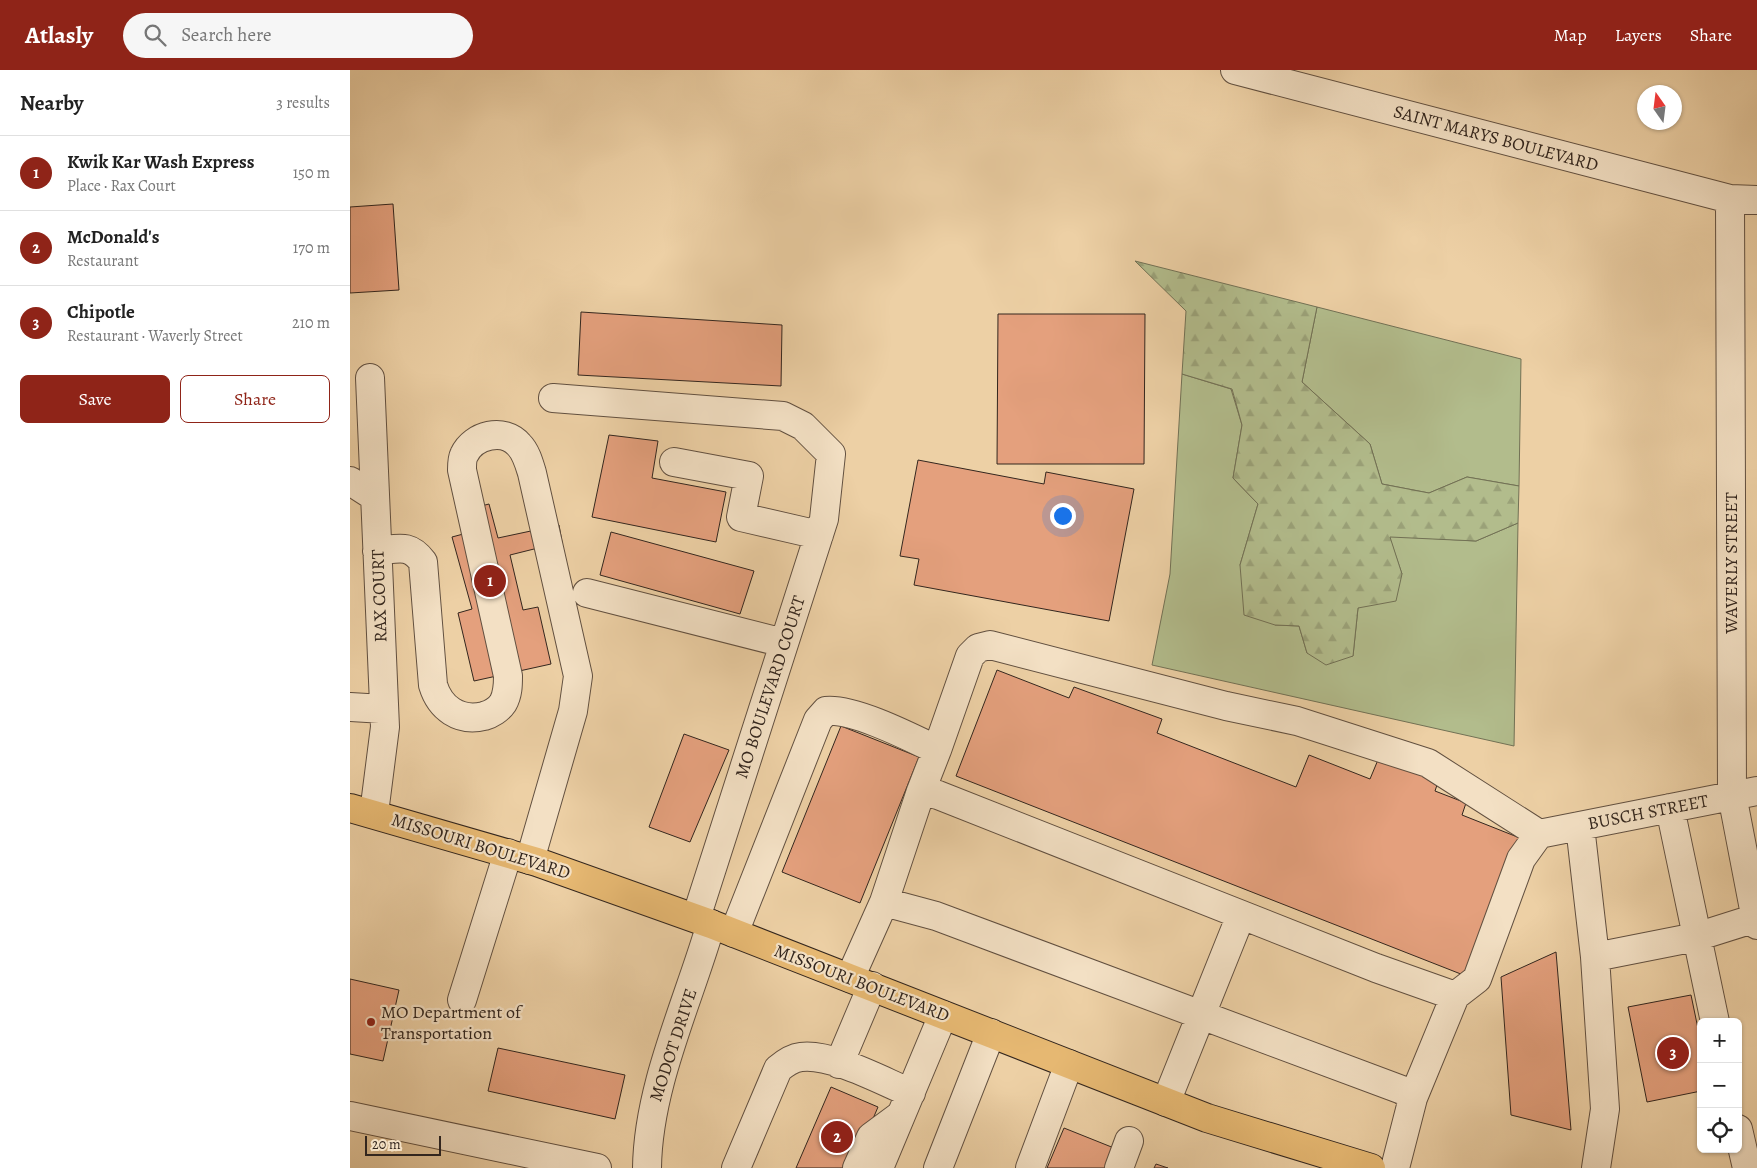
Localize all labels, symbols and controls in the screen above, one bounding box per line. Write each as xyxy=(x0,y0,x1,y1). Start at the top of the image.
search box xyxy=(123,13,473,58)
text: Atlasly xyxy=(25,19,93,51)
icon: search xyxy=(141,21,169,49)
text: Search here xyxy=(181,22,272,48)
text: Map xyxy=(1554,23,1587,47)
text: Layers xyxy=(1615,23,1662,47)
text: Share xyxy=(1690,23,1732,47)
north arrow xyxy=(1637,85,1682,130)
text: Nearby xyxy=(20,89,83,117)
text: 3 results xyxy=(276,92,330,114)
street label: SAINT MARYS BOULEVARD xyxy=(1391,99,1601,177)
text: Kwik Kar Wash Express xyxy=(67,149,254,175)
text: 1 xyxy=(33,162,39,184)
text: 150 m xyxy=(293,162,330,184)
text: Place · Rax Court xyxy=(67,175,176,197)
text: McDonald's xyxy=(67,224,159,250)
text: 2 xyxy=(32,237,40,259)
text: 170 m xyxy=(293,237,330,259)
text: Restaurant xyxy=(67,250,139,272)
text: Chipotle xyxy=(67,299,135,325)
text: 3 xyxy=(33,312,39,334)
text: 210 m xyxy=(292,312,330,334)
text: Restaurant · Waverly Street xyxy=(67,325,243,347)
button: Save xyxy=(20,375,170,423)
button: Share xyxy=(180,375,330,423)
street label: WAVERLY STREET xyxy=(1719,492,1743,635)
your location xyxy=(1050,503,1076,529)
street label: RAX COURT xyxy=(365,549,393,643)
pin: 1 xyxy=(474,562,506,600)
street label: MO BOULEVARD COURT xyxy=(729,593,811,781)
street label: BUSCH STREET xyxy=(1586,789,1711,835)
street label: MISSOURI BOULEVARD xyxy=(389,807,573,885)
street label: MISSOURI BOULEVARD xyxy=(771,938,953,1028)
street label: MODOT DRIVE xyxy=(643,985,703,1105)
place label: MO Department of Transportation xyxy=(381,1000,524,1045)
marker: MO Department of Transportation xyxy=(365,1016,377,1028)
map controls xyxy=(1697,1018,1742,1153)
button: + xyxy=(1697,1018,1742,1063)
pin: 3 xyxy=(1657,1034,1689,1072)
button: − xyxy=(1697,1063,1742,1108)
button: locate xyxy=(1697,1108,1742,1153)
pin: 2 xyxy=(821,1118,853,1156)
scale bar xyxy=(365,1133,441,1156)
text: 20 m xyxy=(372,1135,401,1154)

